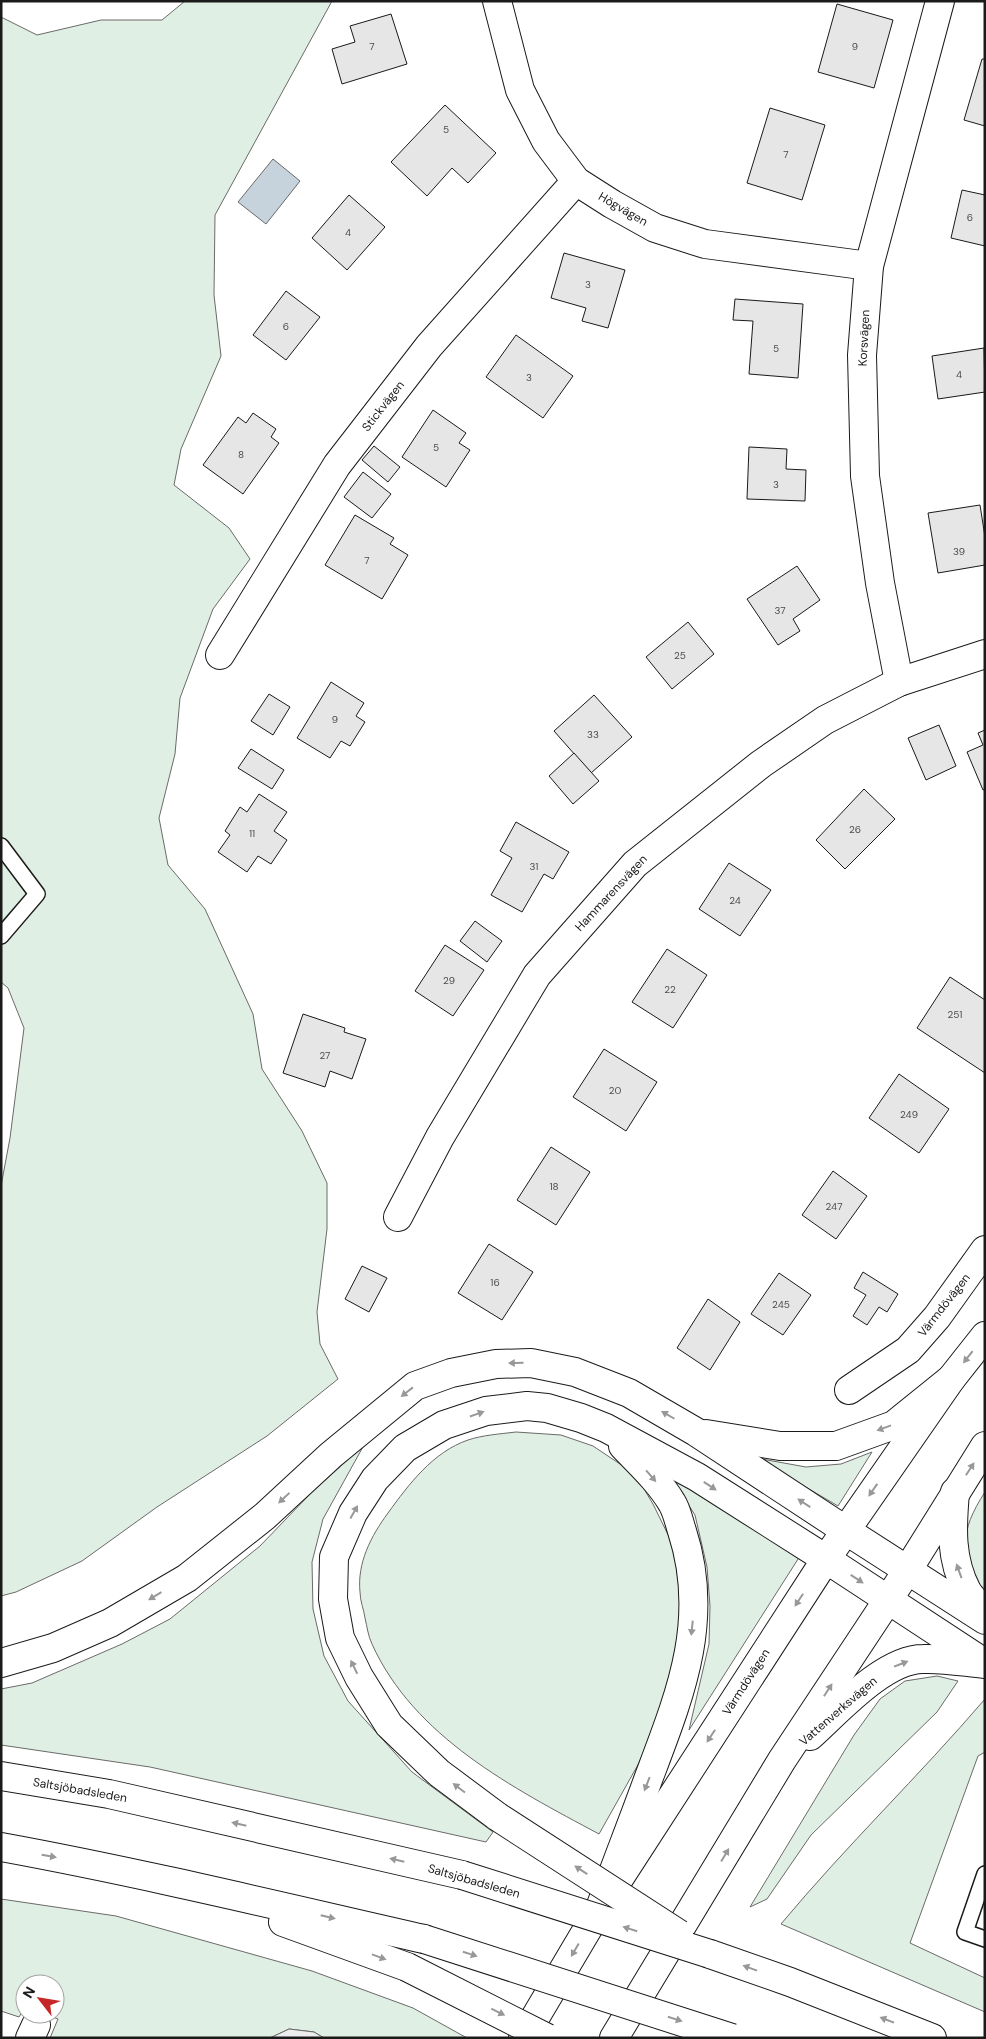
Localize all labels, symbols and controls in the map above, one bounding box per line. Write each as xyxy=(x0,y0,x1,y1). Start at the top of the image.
house number: 7 xyxy=(369,40,375,53)
house number: 9 xyxy=(852,40,858,53)
house number: 5 xyxy=(443,123,449,136)
house number: 7 xyxy=(783,148,789,161)
street label: Högvägen xyxy=(595,188,651,230)
house number: 6 xyxy=(967,211,973,224)
house number: 4 xyxy=(345,226,351,239)
house number: 3 xyxy=(585,278,591,291)
street label: Korsvägen xyxy=(855,309,873,367)
house number: 6 xyxy=(283,320,289,333)
house number: 5 xyxy=(773,342,779,355)
house number: 4 xyxy=(956,368,962,381)
house number: 3 xyxy=(526,371,532,384)
street label: Stickvägen xyxy=(358,377,408,435)
house number: 5 xyxy=(433,441,439,454)
house number: 8 xyxy=(238,448,244,461)
house number: 3 xyxy=(773,478,779,491)
house number: 39 xyxy=(953,545,965,558)
house number: 7 xyxy=(364,554,370,567)
house number: 37 xyxy=(774,604,786,617)
house number: 25 xyxy=(674,649,686,662)
house number: 9 xyxy=(332,713,338,726)
house number: 33 xyxy=(587,728,599,741)
house number: 26 xyxy=(849,823,861,836)
house number: 11 xyxy=(249,827,255,840)
street label: Hammarensvägen xyxy=(571,851,651,935)
house number: 31 xyxy=(530,860,538,873)
house number: 24 xyxy=(729,894,741,907)
house number: 29 xyxy=(443,974,455,987)
house number: 22 xyxy=(664,983,676,996)
house number: 251 xyxy=(948,1008,962,1021)
house number: 27 xyxy=(320,1049,330,1062)
house number: 20 xyxy=(609,1084,621,1097)
house number: 249 xyxy=(900,1108,918,1121)
house number: 18 xyxy=(549,1180,559,1193)
house number: 247 xyxy=(826,1200,843,1213)
street label: Värmdövägen xyxy=(914,1270,974,1340)
house number: 16 xyxy=(490,1276,500,1289)
house number: 245 xyxy=(772,1298,790,1311)
one-way arrow xyxy=(962,1350,973,1363)
one-way arrow xyxy=(508,1359,524,1367)
one-way arrow xyxy=(400,1387,414,1397)
one-way arrow xyxy=(470,1409,485,1417)
one-way arrow xyxy=(661,1411,674,1420)
one-way arrow xyxy=(876,1424,891,1432)
one-way arrow xyxy=(965,1463,975,1476)
one-way arrow xyxy=(646,1470,657,1483)
one-way arrow xyxy=(703,1481,717,1490)
one-way arrow xyxy=(868,1484,878,1497)
one-way arrow xyxy=(279,1492,291,1504)
one-way arrow xyxy=(798,1499,811,1508)
one-way arrow xyxy=(350,1505,358,1519)
one-way arrow xyxy=(955,1563,963,1578)
one-way arrow xyxy=(850,1575,863,1584)
one-way arrow xyxy=(149,1592,162,1601)
one-way arrow xyxy=(794,1593,804,1607)
one-way arrow xyxy=(688,1621,696,1637)
street label: Värmdövägen xyxy=(719,1646,773,1718)
one-way arrow xyxy=(350,1660,358,1674)
one-way arrow xyxy=(894,1660,909,1668)
street label: Vattenverksvägen xyxy=(796,1673,880,1749)
one-way arrow xyxy=(824,1684,833,1697)
one-way arrow xyxy=(706,1730,716,1743)
street label: Saltsjöbadsleden xyxy=(32,1774,128,1806)
one-way arrow xyxy=(643,1777,651,1792)
one-way arrow xyxy=(452,1783,466,1793)
one-way arrow xyxy=(231,1820,247,1828)
one-way arrow xyxy=(720,1849,729,1862)
one-way arrow xyxy=(42,1852,58,1860)
one-way arrow xyxy=(390,1856,405,1864)
street label: Saltsjöbadsleden xyxy=(426,1860,522,1902)
one-way arrow xyxy=(574,1866,587,1875)
one-way arrow xyxy=(320,1913,335,1921)
one-way arrow xyxy=(622,1924,637,1932)
one-way arrow xyxy=(571,1943,579,1958)
one-way arrow xyxy=(463,1950,478,1958)
one-way arrow xyxy=(372,1954,387,1961)
one-way arrow xyxy=(742,1964,757,1972)
north arrow xyxy=(15,1974,65,2024)
text: N xyxy=(19,1983,39,2001)
one-way arrow xyxy=(491,2008,505,2016)
one-way arrow xyxy=(668,2016,683,2024)
one-way arrow xyxy=(879,2016,894,2023)

